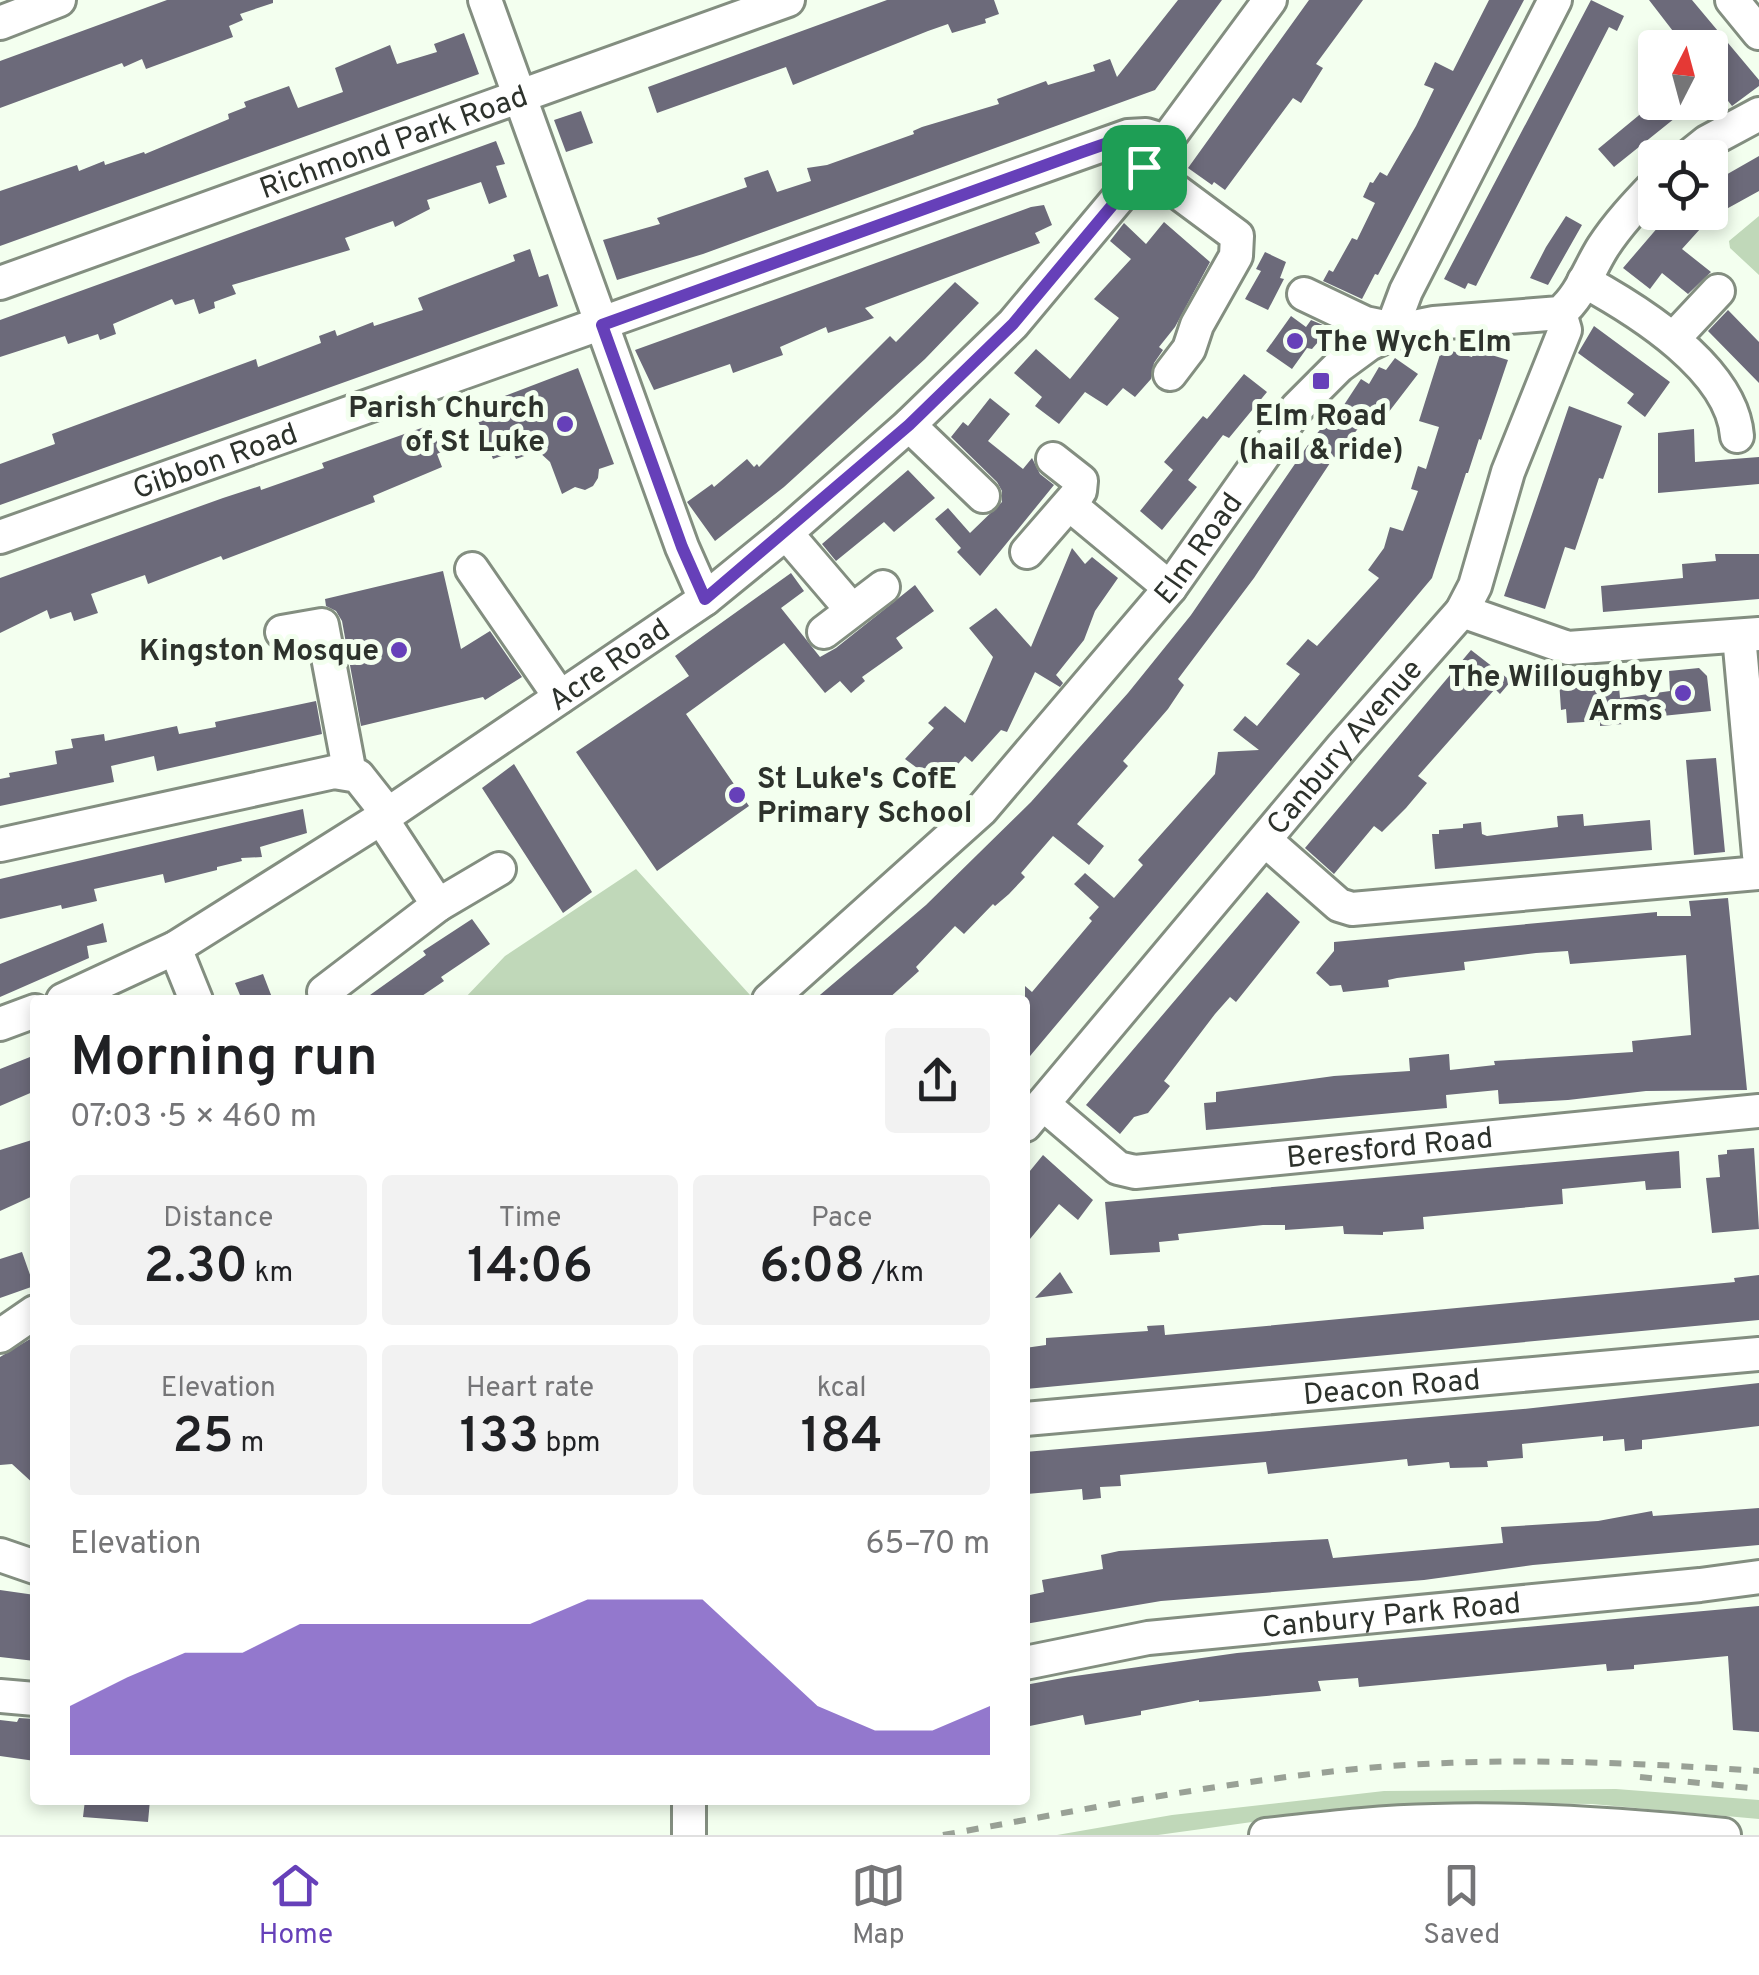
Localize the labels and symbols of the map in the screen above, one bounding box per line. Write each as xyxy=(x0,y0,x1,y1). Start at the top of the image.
north arrow xyxy=(1638,30,1728,120)
street label: Richmond Park Road xyxy=(255,79,533,209)
pin xyxy=(1102,125,1187,210)
place label: The Wych Elm xyxy=(1315,325,1512,362)
marker: The Wych Elm xyxy=(1284,330,1306,352)
marker: Elm Road (hail & ride) xyxy=(1310,370,1332,392)
place label: Parish Church of St Luke xyxy=(348,391,545,462)
place label: Elm Road (hail & ride) xyxy=(1238,399,1404,470)
marker: Parish Church of St Luke xyxy=(554,413,576,435)
street label: Gibbon Road xyxy=(128,417,303,509)
street label: Elm Road xyxy=(1148,487,1252,613)
street label: Acre Road xyxy=(542,612,678,721)
place label: Kingston Mosque xyxy=(139,634,379,671)
marker: Kingston Mosque xyxy=(388,639,410,661)
street label: Canbury Avenue xyxy=(1260,653,1432,844)
place label: The Willoughby Arms xyxy=(1448,660,1663,731)
marker: The Willoughby Arms xyxy=(1672,682,1694,704)
place label: St Luke's CofE Primary School xyxy=(757,762,972,833)
marker: St Luke's CofE Primary School xyxy=(726,784,748,806)
street label: Beresford Road xyxy=(1285,1121,1495,1178)
street label: Deacon Road xyxy=(1302,1363,1482,1415)
street label: Canbury Park Road xyxy=(1261,1586,1523,1648)

